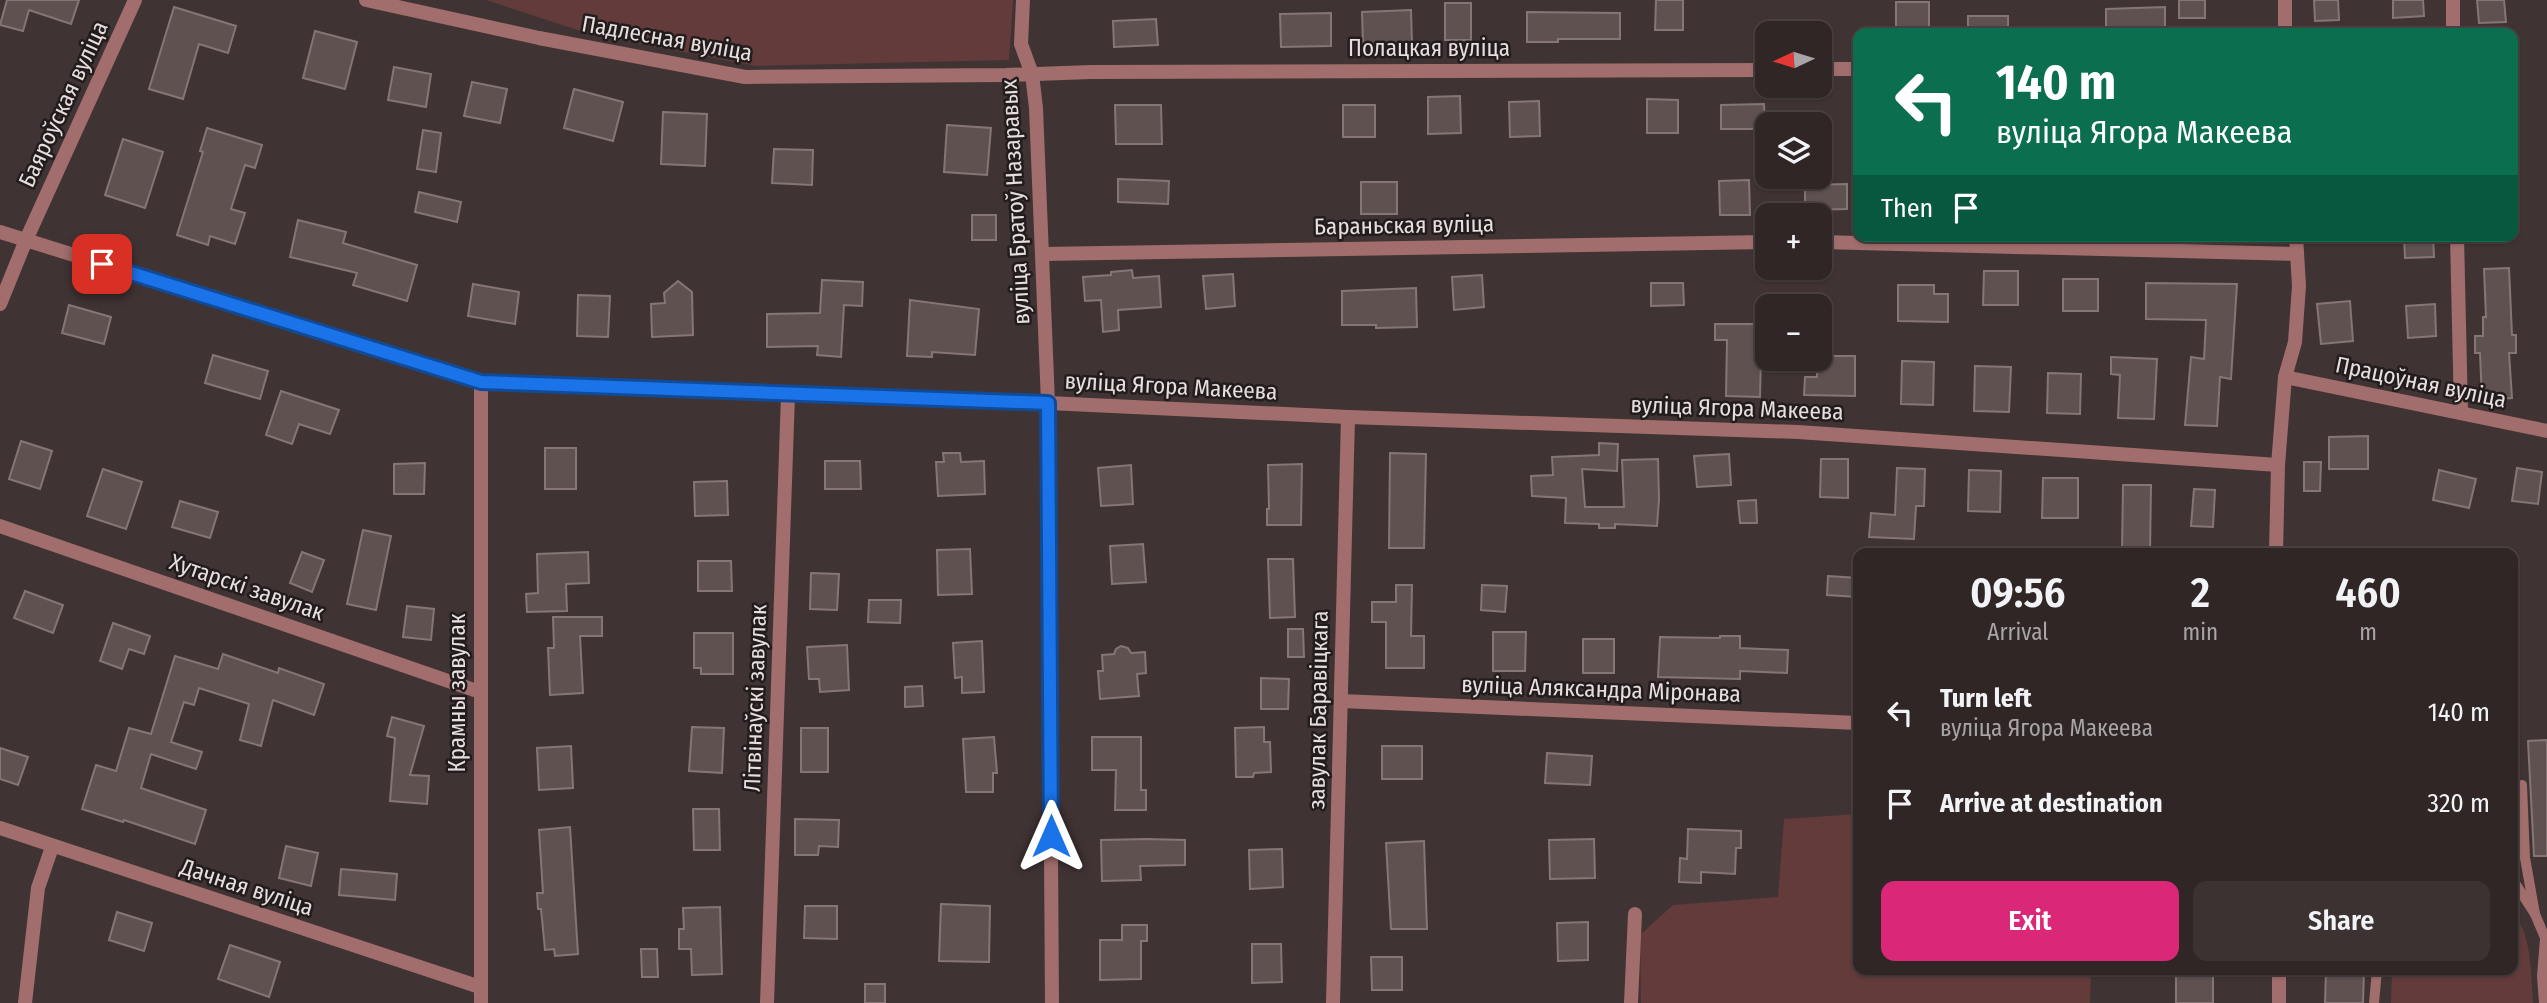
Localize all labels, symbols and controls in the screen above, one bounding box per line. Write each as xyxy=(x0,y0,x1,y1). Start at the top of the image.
street label: Падлесная вуліца xyxy=(580,9,754,67)
street label: Баяроўская вуліца xyxy=(12,17,114,191)
north arrow xyxy=(1755,21,1832,98)
map controls xyxy=(1755,21,1832,371)
street label: Полацкая вуліца xyxy=(1348,34,1510,62)
text: 140 m xyxy=(1996,53,2116,112)
icon: left xyxy=(1881,56,1972,147)
street label: вуліца Братоў Назаравых xyxy=(995,79,1035,325)
button: layers xyxy=(1755,112,1832,189)
text: вуліца Ягора Макеева xyxy=(1996,113,2292,151)
icon: arrive xyxy=(1947,189,1985,227)
text: Then xyxy=(1881,193,1933,224)
button: + xyxy=(1755,203,1832,280)
street label: Бараньская вуліца xyxy=(1314,209,1494,241)
pin xyxy=(72,234,132,294)
icon: arrive xyxy=(83,245,121,283)
button: − xyxy=(1755,294,1832,371)
street label: Працоўная вуліца xyxy=(2333,350,2509,414)
street label: вуліца Ягора Макеева xyxy=(1064,366,1278,406)
street label: вуліца Ягора Макеева xyxy=(1630,390,1844,426)
street label: Хутарскі завулак xyxy=(166,547,328,627)
text: 09:56 xyxy=(1970,568,2066,618)
text: 2 xyxy=(2191,568,2210,618)
text: 460 xyxy=(2335,568,2401,618)
street label: Літвінаўскі завулак xyxy=(738,604,772,792)
street label: завулак Баравіцкага xyxy=(1302,610,1334,810)
street label: Крамны завулак xyxy=(443,613,471,772)
text: Arrival xyxy=(1987,618,2048,646)
text: min xyxy=(2183,618,2218,646)
text: m xyxy=(2359,618,2377,646)
street label: вуліца Аляксандра Міронава xyxy=(1461,670,1741,708)
text: Turn left xyxy=(1940,683,2032,714)
icon: left xyxy=(1881,694,1919,732)
text: 140 m xyxy=(2428,697,2490,728)
text: вуліца Ягора Макеева xyxy=(1940,714,2153,742)
icon: arrive xyxy=(1881,785,1919,823)
text: Arrive at destination xyxy=(1940,788,2163,819)
text: 320 m xyxy=(2427,788,2490,819)
position arrow xyxy=(1014,799,1088,873)
street label: Дачная вуліца xyxy=(176,852,317,922)
button: Exit xyxy=(1881,881,2179,961)
button: Share xyxy=(2193,881,2490,961)

